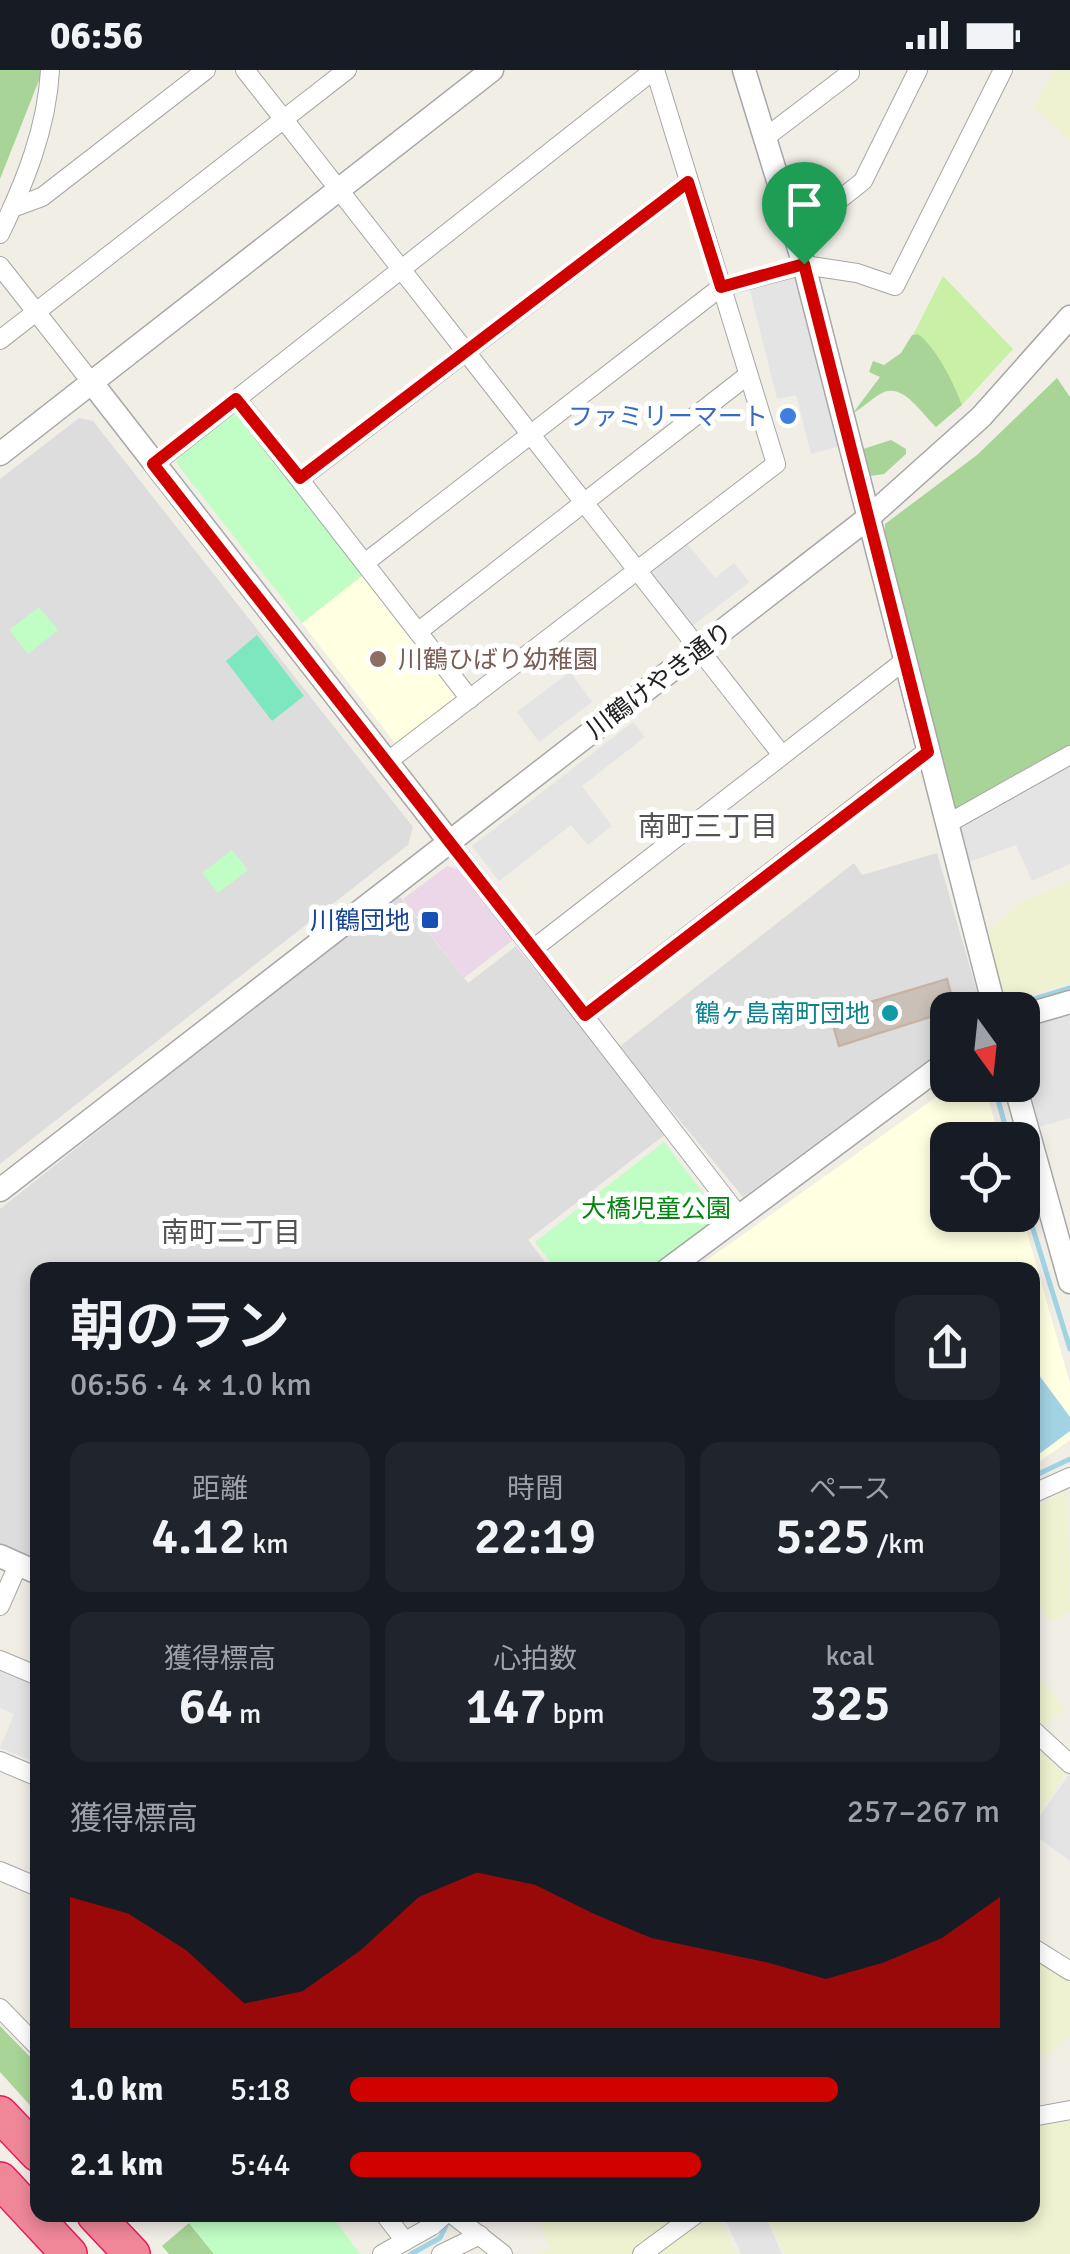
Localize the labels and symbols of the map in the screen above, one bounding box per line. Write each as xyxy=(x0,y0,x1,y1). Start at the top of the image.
pin xyxy=(762,162,847,265)
place label: ファミリーマート xyxy=(568,401,768,432)
marker: ファミリーマート xyxy=(777,405,799,427)
street label: 川鶴けやき通り xyxy=(580,615,739,745)
place label: 川鶴ひばり幼稚園 xyxy=(398,644,598,675)
marker: 川鶴ひばり幼稚園 xyxy=(367,648,389,670)
district label: 南町三丁目 xyxy=(638,810,778,844)
place label: 川鶴団地 xyxy=(310,905,410,936)
marker: 川鶴団地 xyxy=(419,909,441,931)
north arrow xyxy=(930,992,1040,1102)
place label: 鶴ヶ島南町団地 xyxy=(695,998,870,1029)
marker: 鶴ヶ島南町団地 xyxy=(879,1002,901,1024)
park label: 大橋児童公園 xyxy=(581,1193,731,1224)
district label: 南町二丁目 xyxy=(161,1216,301,1250)

